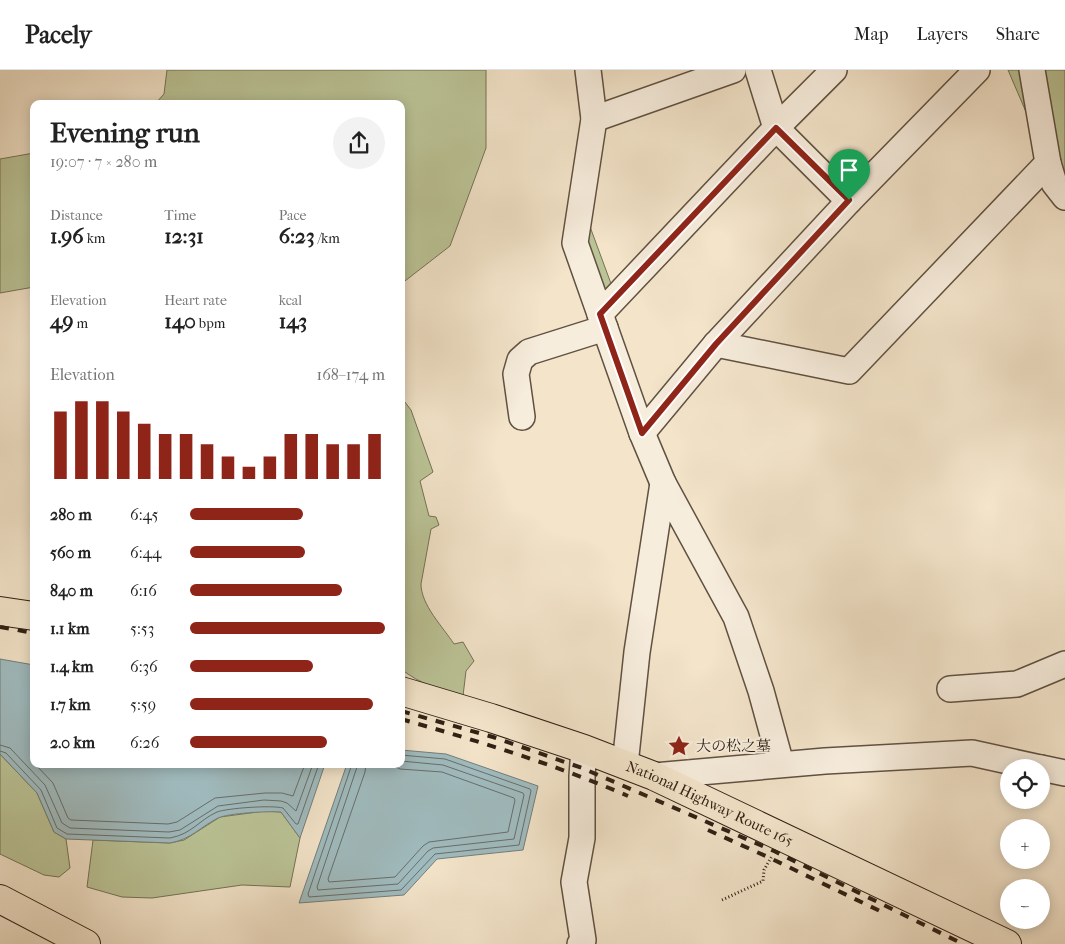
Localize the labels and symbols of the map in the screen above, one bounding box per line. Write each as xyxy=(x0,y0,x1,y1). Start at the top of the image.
pin xyxy=(828,149,870,200)
place icon: 大の松之墓 xyxy=(666,733,692,759)
place label: 大の松之墓 xyxy=(696,737,771,755)
street label: National Highway Route 165 xyxy=(624,757,796,850)

